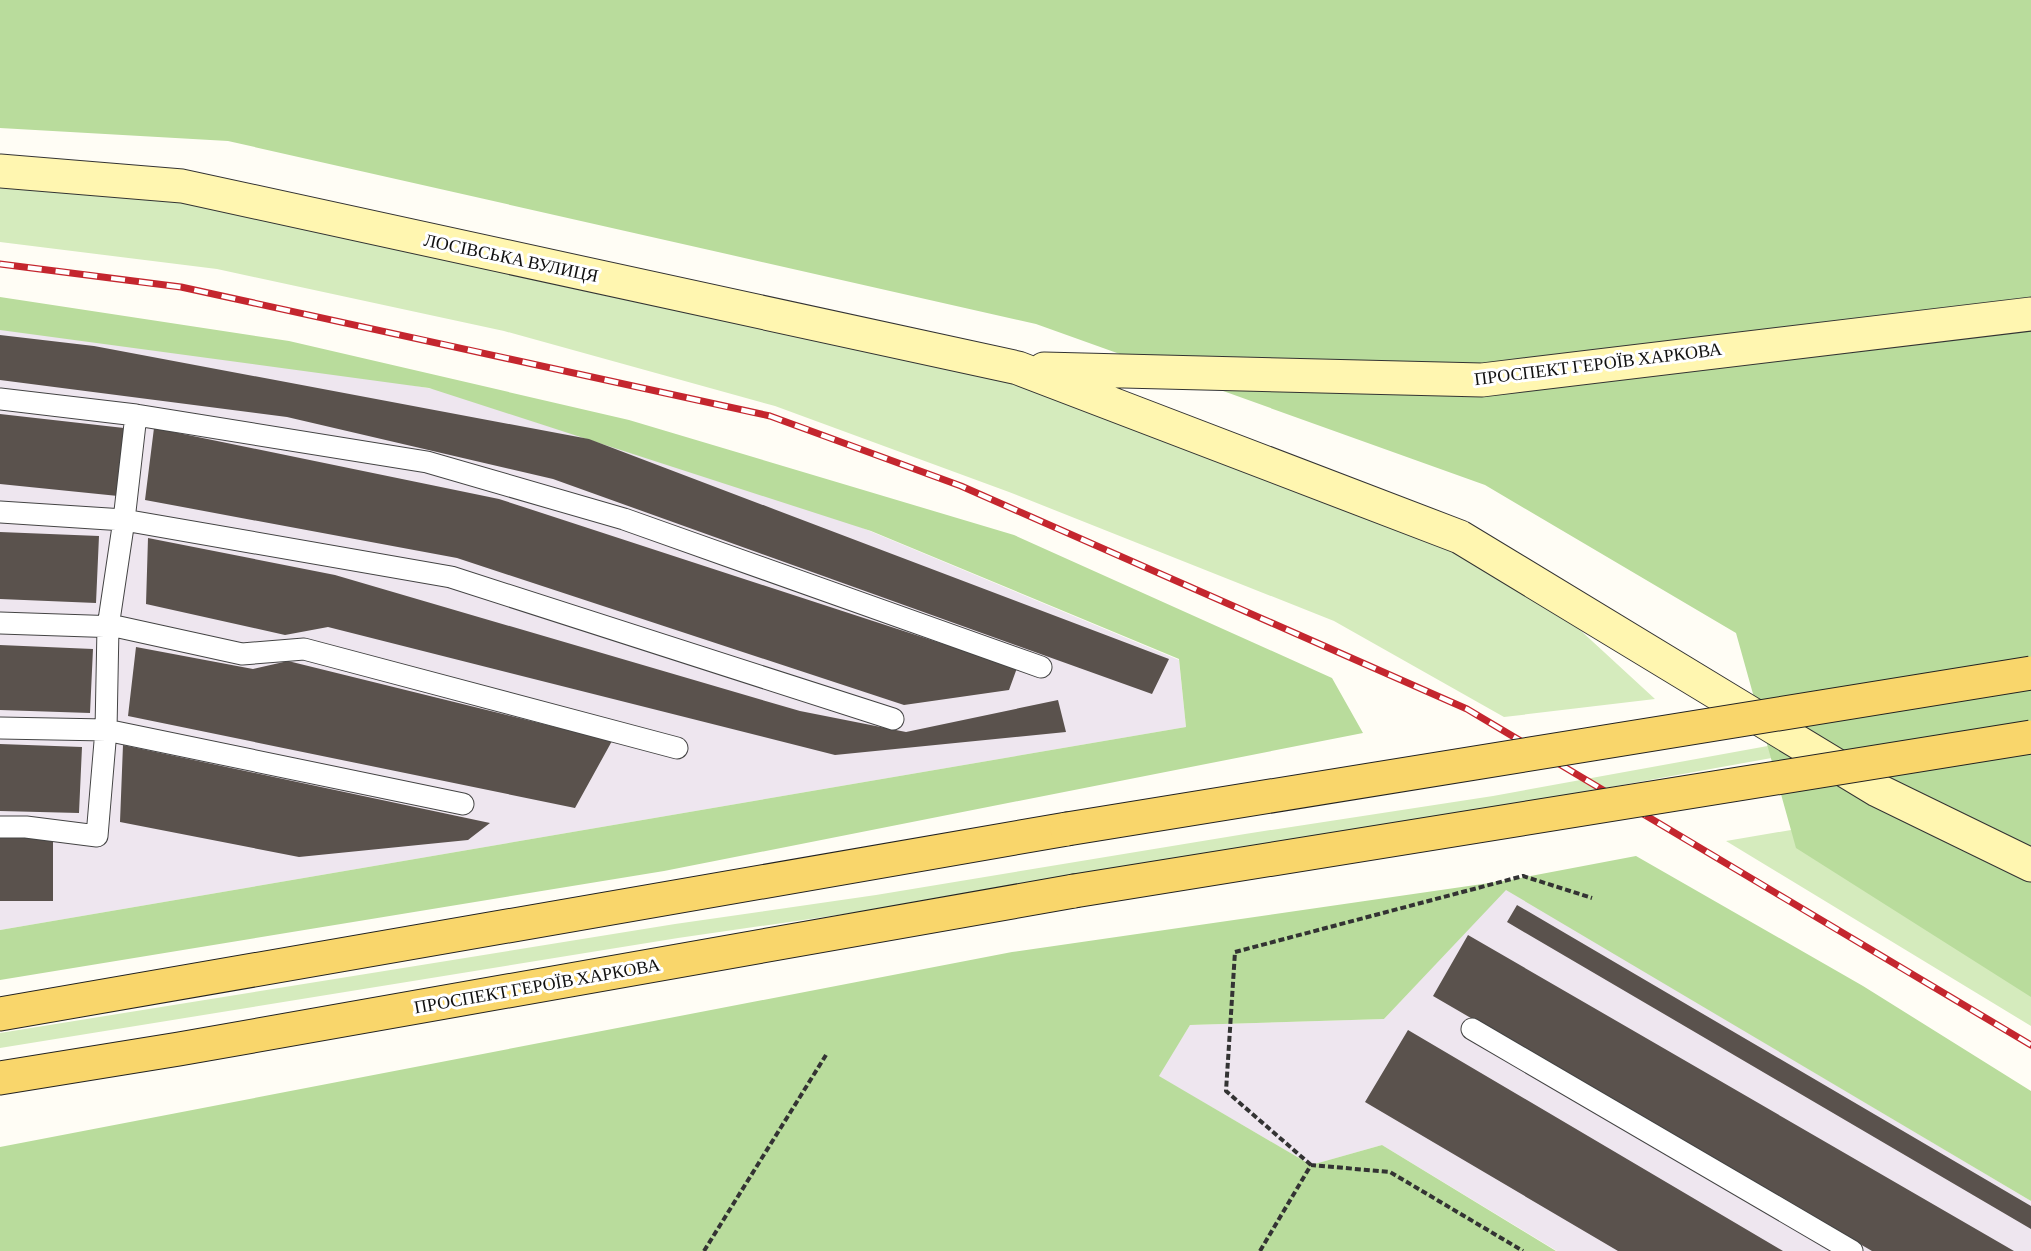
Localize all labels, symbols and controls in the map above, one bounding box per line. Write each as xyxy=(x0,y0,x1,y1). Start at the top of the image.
street label: ЛОСІВСЬКА ВУЛИЦЯ xyxy=(422,230,600,286)
street label: ПРОСПЕКТ ГЕРОЇВ ХАРКОВА xyxy=(1473,339,1723,389)
street label: ПРОСПЕКТ ГЕРОЇВ ХАРКОВА xyxy=(413,955,661,1017)

